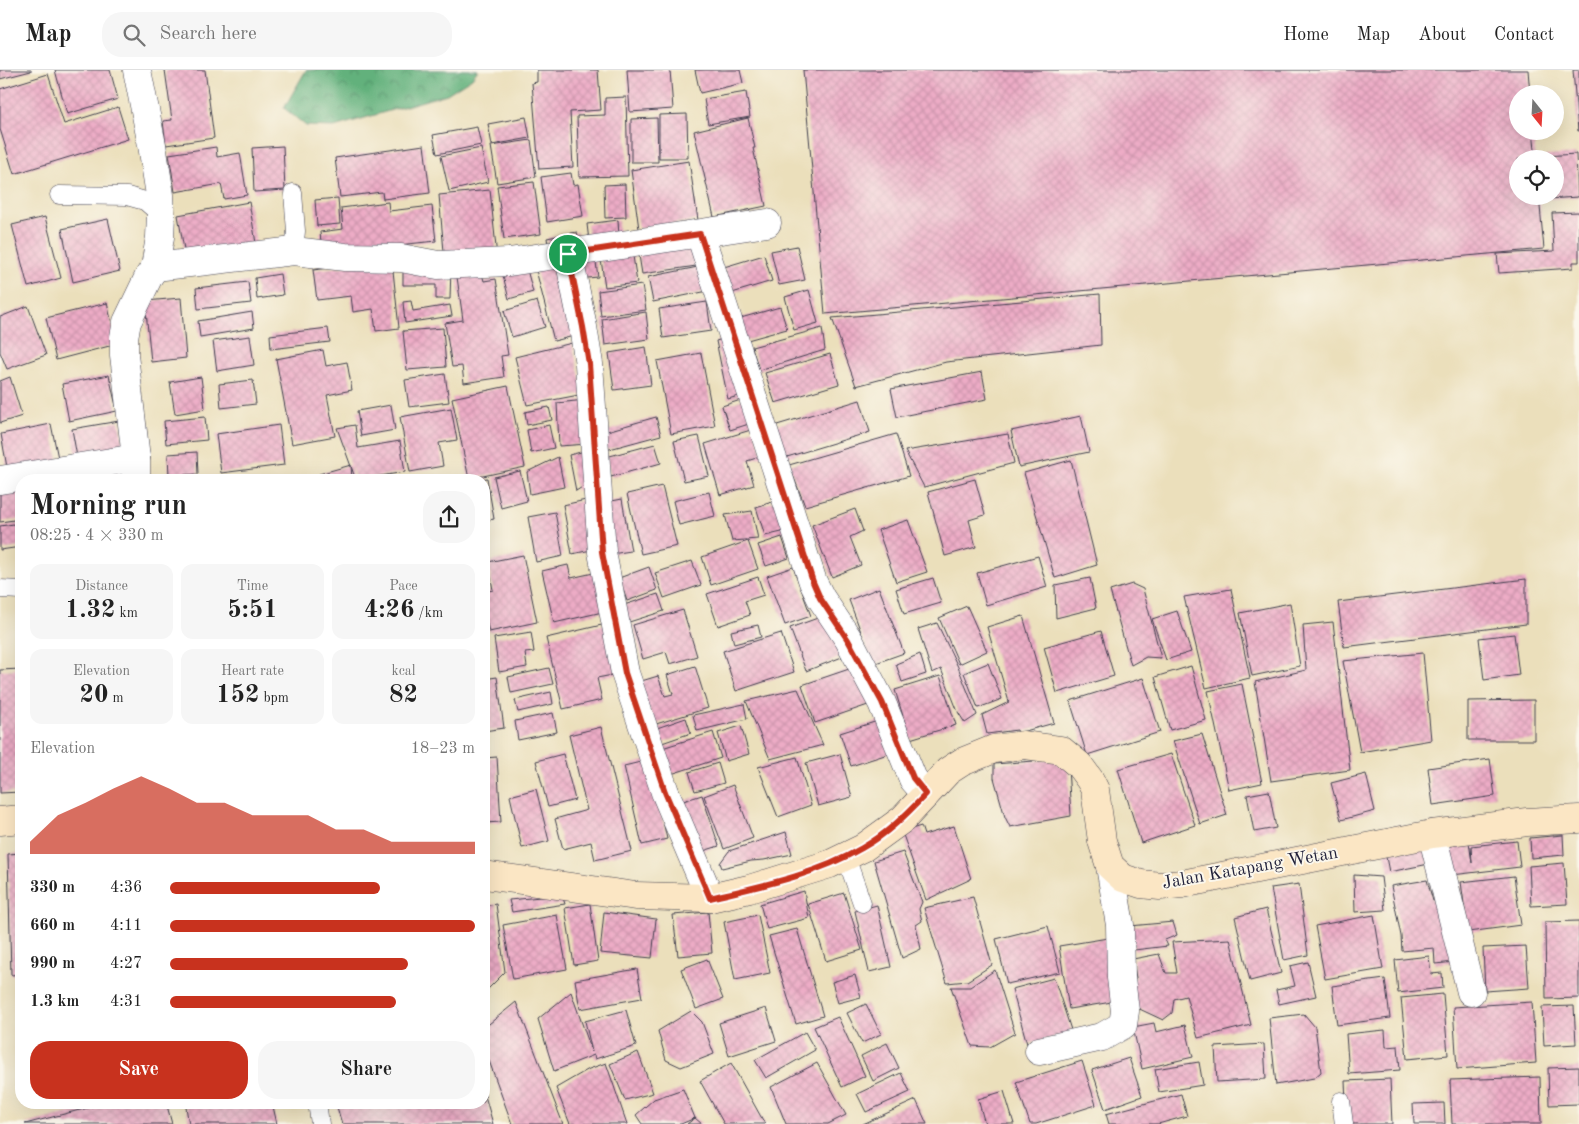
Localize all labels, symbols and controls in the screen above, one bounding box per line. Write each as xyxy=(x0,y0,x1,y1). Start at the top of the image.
search box xyxy=(102,12,452,57)
icon: search xyxy=(120,21,148,49)
text: Map xyxy=(25,23,72,47)
text: Search here xyxy=(160,25,257,44)
text: Home xyxy=(1283,26,1329,44)
text: Map xyxy=(1357,26,1390,44)
text: About xyxy=(1418,26,1466,44)
text: Contact xyxy=(1494,26,1554,44)
north arrow xyxy=(1509,85,1564,140)
map controls xyxy=(1509,85,1564,205)
button: locate xyxy=(1509,150,1564,205)
pin xyxy=(547,233,589,275)
icon: arrive xyxy=(554,240,582,268)
button: share xyxy=(423,491,475,543)
text: Morning run xyxy=(30,493,187,521)
text: 08:25 · 4 × 330 m xyxy=(30,528,163,544)
text: Distance xyxy=(75,579,128,593)
text: Time xyxy=(237,579,268,593)
text: Pace xyxy=(389,579,418,593)
text: 1.32 xyxy=(65,598,116,623)
text: 5:51 xyxy=(227,598,278,623)
text: 4:26 xyxy=(364,598,414,623)
text: km xyxy=(116,606,138,620)
text: /km xyxy=(414,606,443,620)
text: Elevation xyxy=(73,664,130,678)
text: Heart rate xyxy=(221,664,284,678)
text: kcal xyxy=(391,664,416,678)
text: 20 xyxy=(79,683,108,708)
text: 152 xyxy=(216,683,260,708)
text: 82 xyxy=(389,683,418,708)
text: m xyxy=(108,691,124,705)
text: bpm xyxy=(260,691,289,705)
text: Elevation xyxy=(30,741,95,757)
text: 18–23 m xyxy=(411,741,475,757)
street label: Jalan Katapang Wetan xyxy=(1161,844,1340,892)
text: 330 m xyxy=(30,880,75,896)
text: 4:36 xyxy=(110,880,142,896)
text: 660 m xyxy=(30,918,75,934)
text: 4:11 xyxy=(110,918,142,934)
text: 990 m xyxy=(30,956,75,972)
text: 4:27 xyxy=(110,956,142,972)
text: 1.3 km xyxy=(30,994,79,1010)
text: 4:31 xyxy=(110,994,142,1010)
button: Save xyxy=(30,1041,248,1099)
button: Share xyxy=(258,1041,475,1099)

